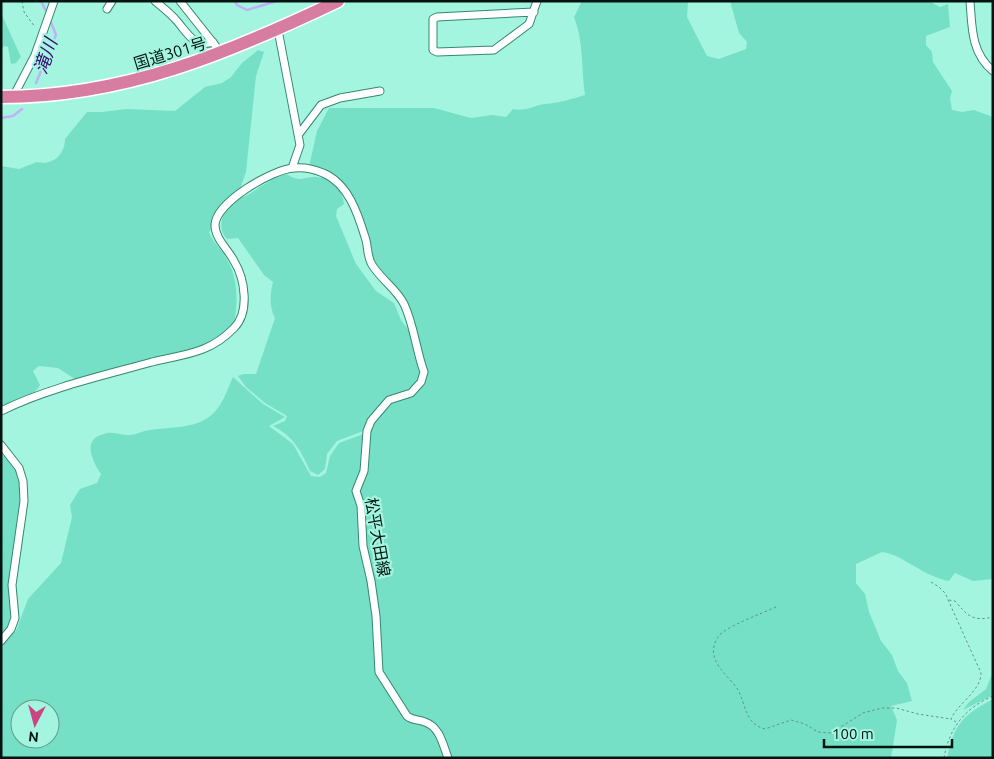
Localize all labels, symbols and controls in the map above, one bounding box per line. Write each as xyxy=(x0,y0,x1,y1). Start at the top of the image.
street label: 国道301号 xyxy=(131,33,209,73)
water label: 滝川 xyxy=(30,34,61,76)
street label: 松平大田線 xyxy=(362,496,394,578)
north arrow xyxy=(10,699,60,749)
scale bar xyxy=(824,716,952,748)
text: 100 m xyxy=(832,725,874,742)
text: N xyxy=(28,728,40,745)

